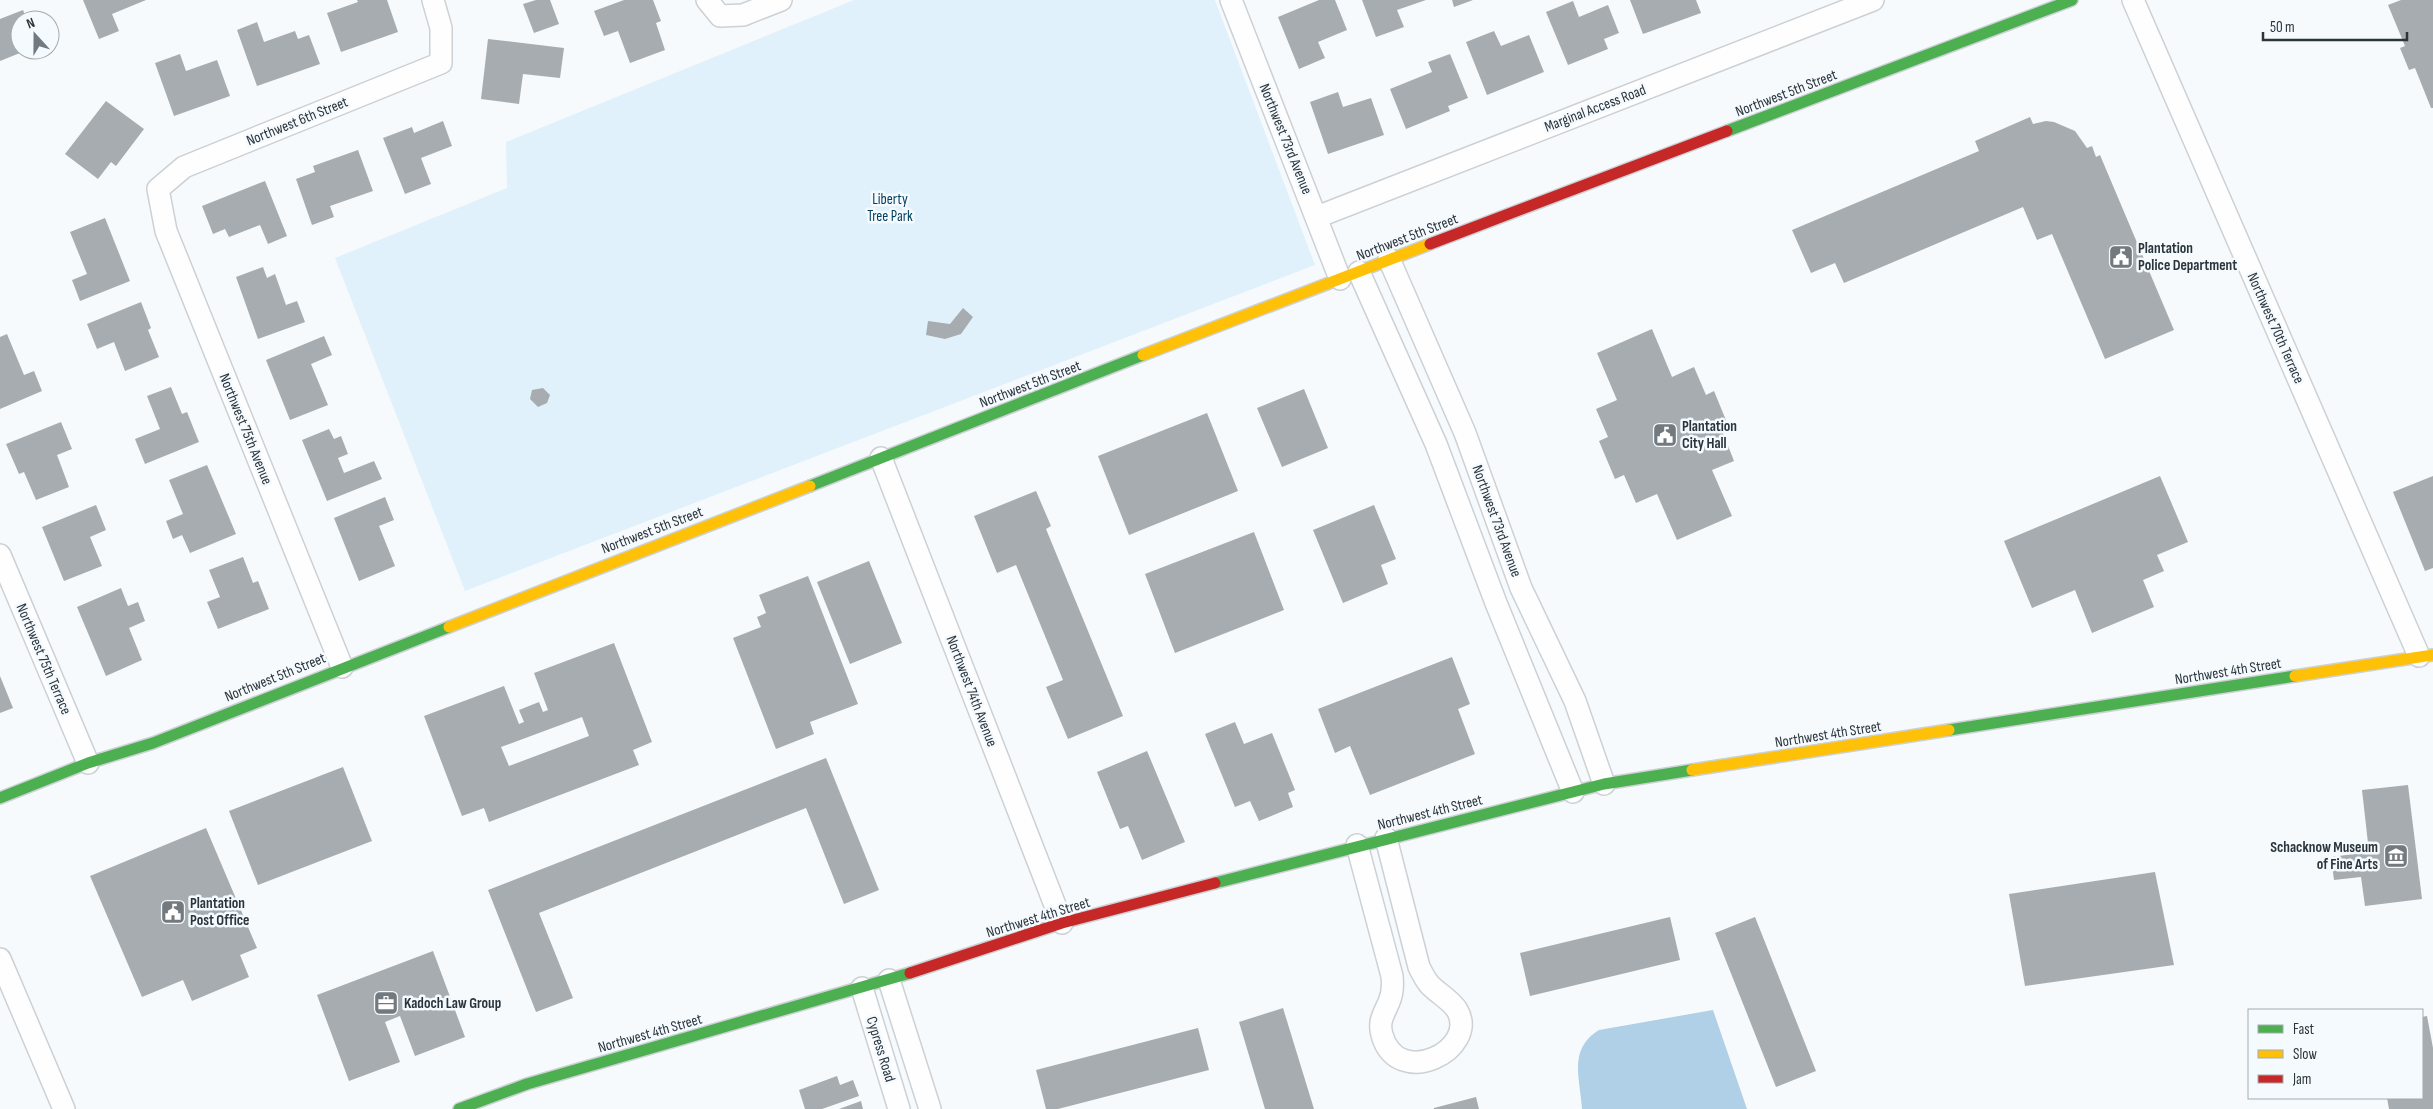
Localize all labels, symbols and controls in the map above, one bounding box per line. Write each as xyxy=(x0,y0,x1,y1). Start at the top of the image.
north arrow xyxy=(10,10,60,60)
scale bar xyxy=(2263,10,2407,42)
text: N xyxy=(24,14,37,33)
text: 50 m xyxy=(2270,18,2295,37)
street label: Northwest 5th Street xyxy=(1733,65,1840,122)
street label: Marginal Access Road xyxy=(1542,80,1649,137)
street label: Northwest 73rd Avenue xyxy=(1255,81,1316,197)
street label: Northwest 6th Street xyxy=(244,92,351,150)
park label: Liberty Tree Park xyxy=(867,190,913,226)
street label: Northwest 5th Street xyxy=(1354,209,1461,266)
place label: Plantation Police Department xyxy=(2138,239,2237,275)
public building icon: Plantation Police Department xyxy=(2108,244,2134,270)
street label: Northwest 70th Terrace xyxy=(2243,270,2308,387)
street label: Northwest 5th Street xyxy=(977,356,1084,413)
street label: Northwest 75th Avenue xyxy=(215,371,276,488)
place label: Plantation City Hall xyxy=(1682,417,1737,453)
public building icon: Plantation City Hall xyxy=(1652,422,1678,448)
street label: Northwest 73rd Avenue xyxy=(1467,463,1526,580)
street label: Northwest 5th Street xyxy=(599,502,706,559)
street label: Northwest 75th Terrace xyxy=(12,601,75,718)
street label: Northwest 74th Avenue xyxy=(942,633,1001,749)
street label: Northwest 5th Street xyxy=(222,648,329,706)
street label: Northwest 4th Street xyxy=(2174,654,2283,689)
street label: Northwest 4th Street xyxy=(1774,717,1883,752)
street label: Northwest 4th Street xyxy=(1376,790,1485,835)
place label: Schacknow Museum of Fine Arts xyxy=(2270,838,2378,874)
museum icon: Schacknow Museum of Fine Arts xyxy=(2383,843,2409,869)
street label: Northwest 4th Street xyxy=(984,893,1093,942)
place label: Plantation Post Office xyxy=(190,894,250,930)
public building icon: Plantation Post Office xyxy=(160,899,186,925)
office icon: Kadoch Law Group xyxy=(373,990,399,1016)
place label: Kadoch Law Group xyxy=(404,994,501,1013)
street label: Northwest 4th Street xyxy=(596,1009,705,1057)
legend xyxy=(2248,1009,2423,1099)
street label: Cypress Road xyxy=(862,1014,899,1084)
text: Fast xyxy=(2293,1020,2315,1039)
text: Slow xyxy=(2293,1045,2317,1064)
text: Jam xyxy=(2292,1070,2311,1089)

